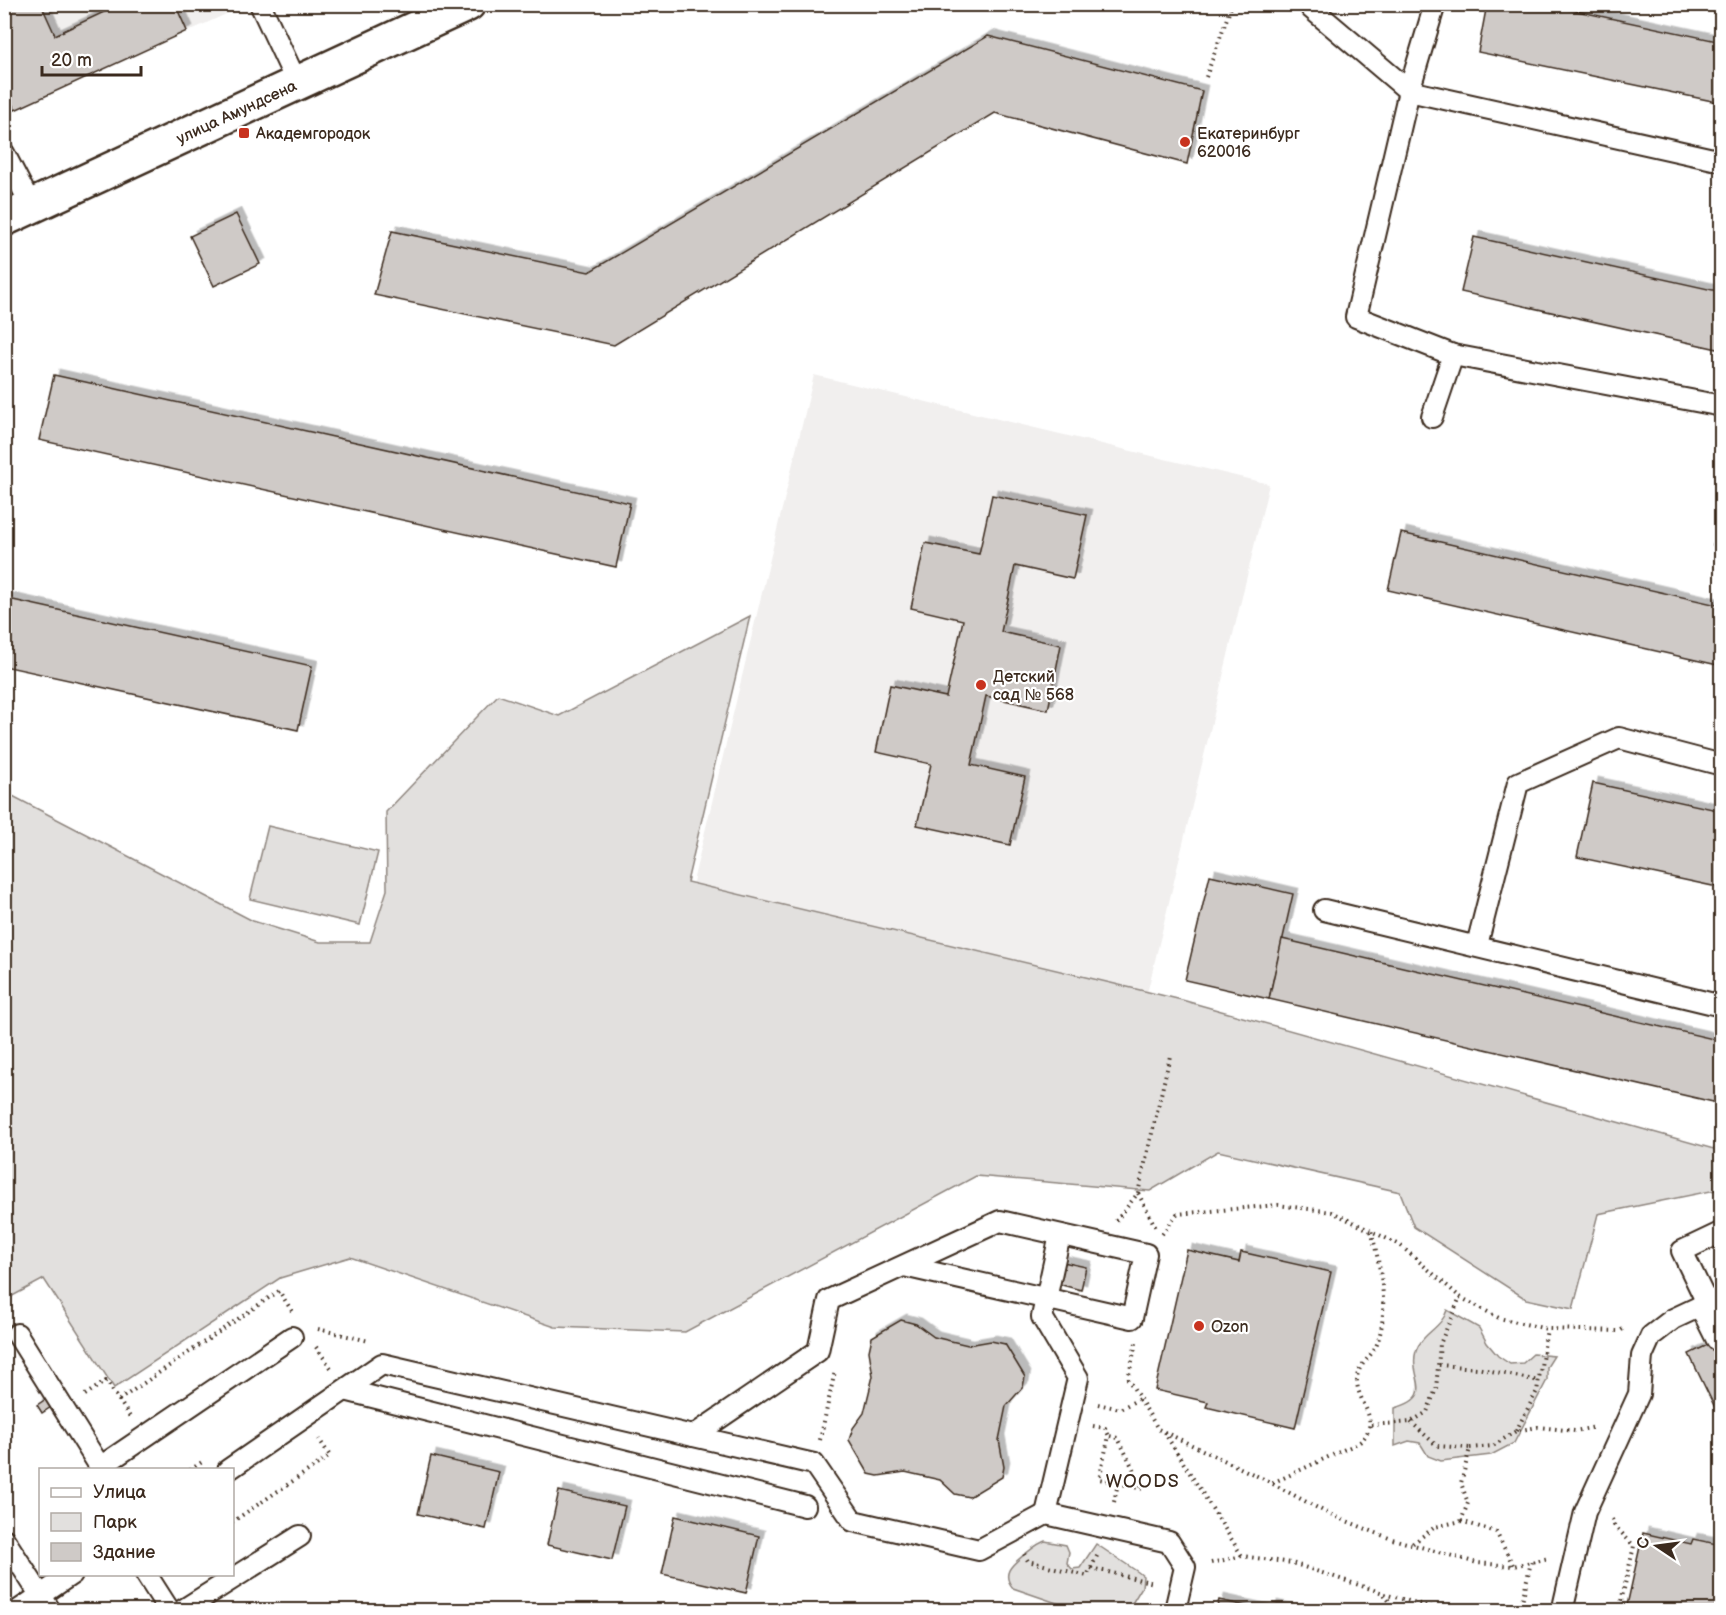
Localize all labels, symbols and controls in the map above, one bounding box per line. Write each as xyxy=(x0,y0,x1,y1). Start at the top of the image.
scale bar xyxy=(42,39,141,77)
text: 20 m xyxy=(51,50,92,71)
street label: улица Амундсена xyxy=(174,76,301,149)
place label: Академгородок xyxy=(255,125,371,144)
place label: Екатеринбург 620016 xyxy=(1197,125,1300,162)
marker: Академгородок xyxy=(237,126,251,140)
marker: Екатеринбург 620016 xyxy=(1178,135,1192,149)
place label: Детский сад № 568 xyxy=(993,668,1074,705)
marker: Детский сад № 568 xyxy=(974,678,988,692)
place label: Ozon xyxy=(1211,1318,1249,1337)
marker: Ozon xyxy=(1192,1319,1206,1333)
legend xyxy=(39,1468,234,1576)
district label: WOODS xyxy=(1106,1471,1180,1492)
text: Улица xyxy=(93,1482,147,1503)
text: Парк xyxy=(93,1512,137,1533)
north arrow xyxy=(1627,1516,1687,1576)
text: С xyxy=(1633,1535,1654,1551)
text: Здание xyxy=(93,1542,155,1563)

